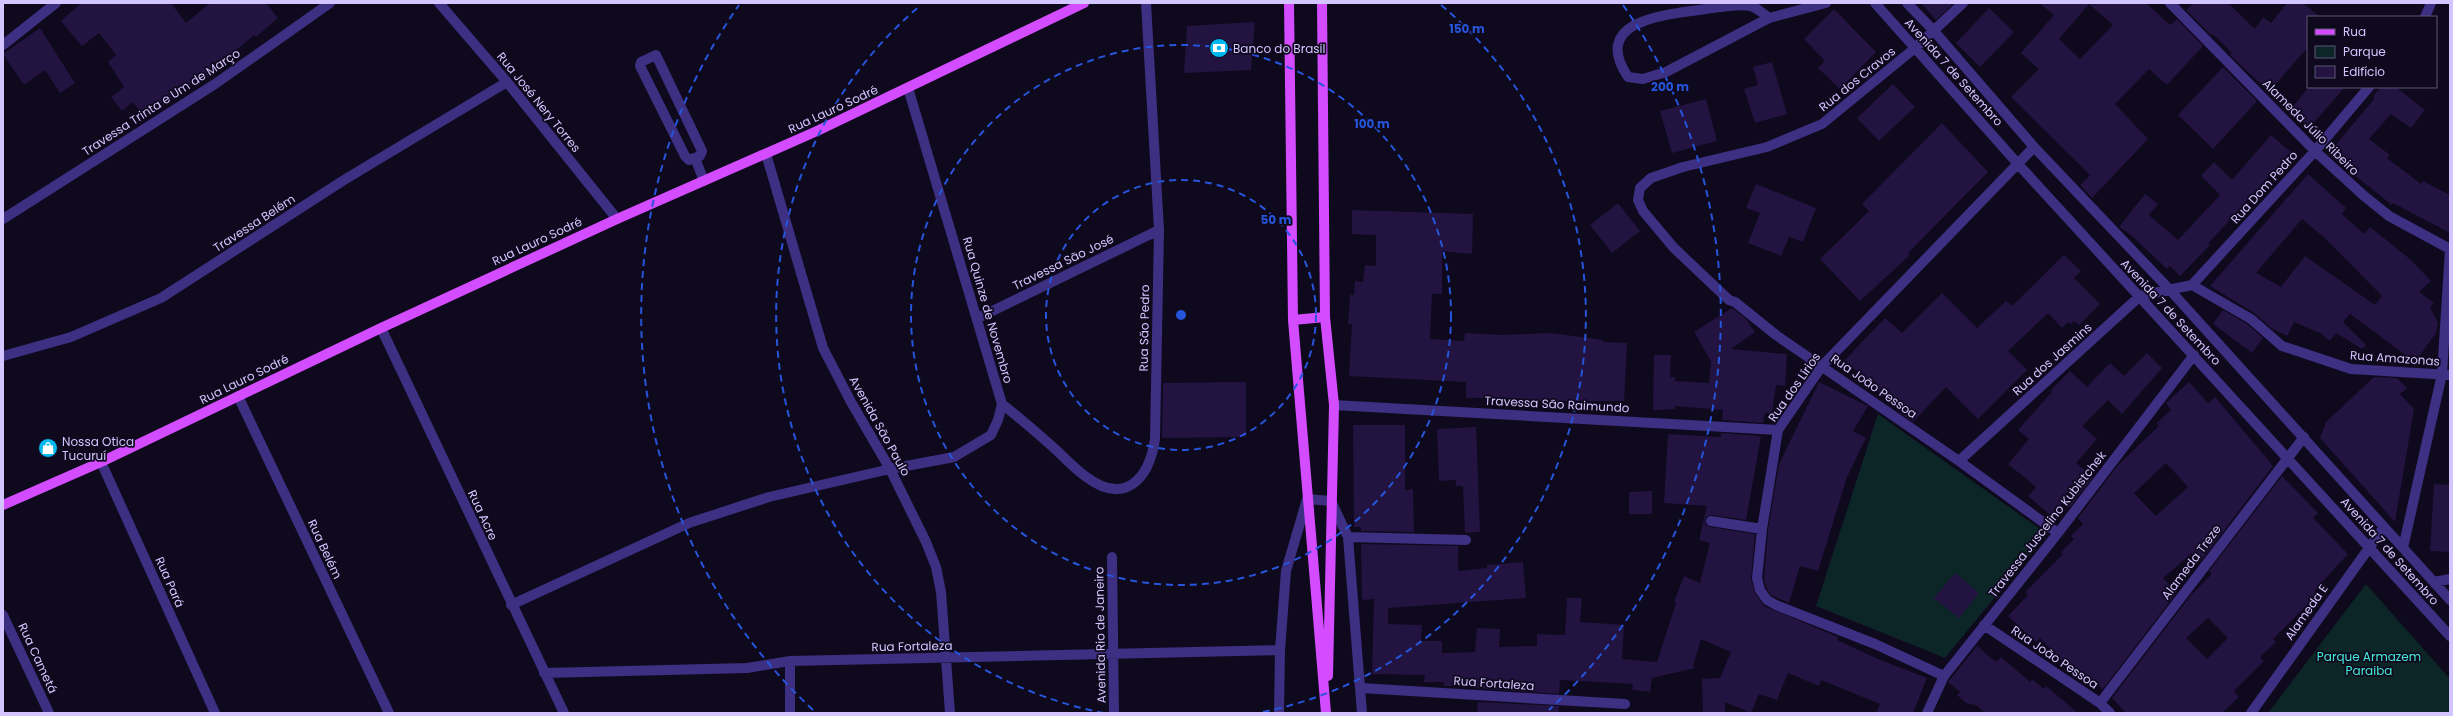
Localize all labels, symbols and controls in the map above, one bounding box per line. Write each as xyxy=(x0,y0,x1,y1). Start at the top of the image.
street label: Avenida 7 de Setembro xyxy=(1901,14,2007,130)
legend xyxy=(2307,16,2437,88)
text: 150 m xyxy=(1449,20,1485,37)
text: Rua xyxy=(2343,23,2366,40)
bank icon: Banco do Brasil xyxy=(1208,37,1230,59)
place label: Banco do Brasil xyxy=(1233,40,1325,57)
street label: Rua dos Cravos xyxy=(1815,43,1899,115)
text: Parque xyxy=(2343,43,2386,60)
street label: Travessa Trinta e Um de Março xyxy=(79,44,244,160)
street label: Rua José Nery Torres xyxy=(493,48,585,156)
text: Edifício xyxy=(2343,63,2385,80)
street label: Alameda Júlio Ribeiro xyxy=(2259,75,2363,179)
text: 200 m xyxy=(1651,78,1689,95)
street label: Rua Lauro Sodré xyxy=(785,81,881,137)
text: 100 m xyxy=(1354,115,1390,132)
street label: Rua Dom Pedro xyxy=(2227,147,2302,227)
street label: Travessa Belém xyxy=(210,190,298,256)
text: 50 m xyxy=(1261,211,1292,228)
street label: Rua Lauro Sodré xyxy=(489,213,585,269)
street label: Travessa São José xyxy=(1009,230,1117,294)
street label: Rua Quinze de Novembro xyxy=(959,235,1017,386)
street label: Avenida 7 de Setembro xyxy=(2117,255,2225,369)
street label: Rua São Pedro xyxy=(1135,284,1153,372)
centre of rings xyxy=(1174,308,1188,322)
street label: Rua dos Jasmins xyxy=(2009,319,2095,399)
street label: Rua Amazonas xyxy=(2349,346,2441,370)
street label: Rua dos Lírios xyxy=(1764,349,1824,425)
street label: Rua Lauro Sodré xyxy=(197,350,291,408)
street label: Rua João Pessoa xyxy=(1827,350,1921,422)
street label: Avenida São Paulo xyxy=(845,373,915,479)
street label: Travessa São Raimundo xyxy=(1484,392,1630,416)
place label: Nossa Otica Tucuruí xyxy=(62,433,134,464)
shop icon: Nossa Otica Tucuruí xyxy=(37,437,59,459)
street label: Travessa Juscelino Kubistchek xyxy=(1984,447,2110,601)
street label: Rua Acre xyxy=(464,487,502,543)
street label: Avenida 7 de Setembro xyxy=(2337,493,2443,609)
street label: Rua Belém xyxy=(304,516,346,582)
street label: Alameda Treze xyxy=(2157,521,2225,603)
street label: Rua Pará xyxy=(151,554,189,610)
street label: Avenida Rio de Janeiro xyxy=(1090,566,1110,704)
street label: Alameda E xyxy=(2281,581,2331,643)
street label: Rua Cametá xyxy=(14,620,62,696)
street label: Rua João Pessoa xyxy=(2008,621,2102,693)
street label: Rua Fortaleza xyxy=(871,637,953,655)
park label: Parque Armazem Paraiba xyxy=(2317,648,2421,679)
street label: Rua Fortaleza xyxy=(1453,672,1535,694)

